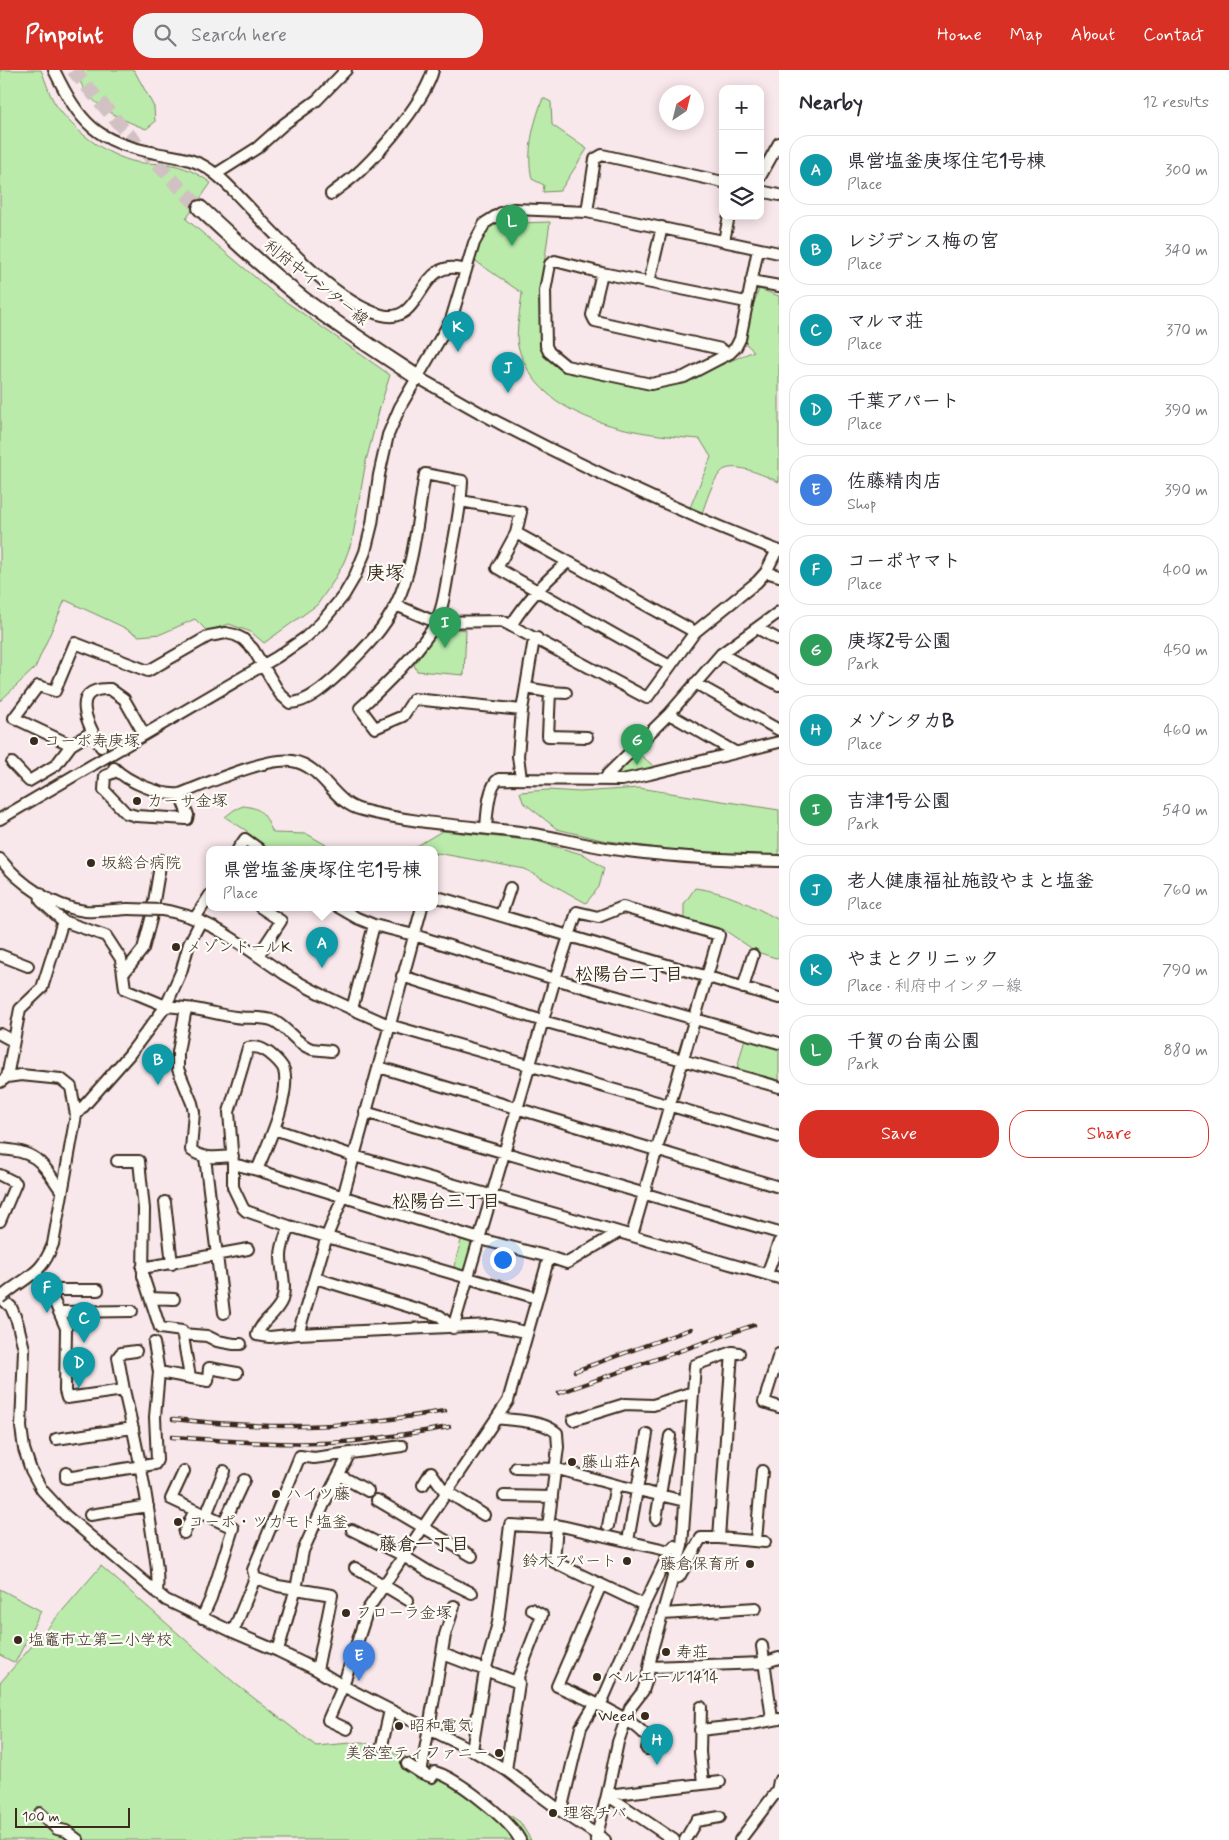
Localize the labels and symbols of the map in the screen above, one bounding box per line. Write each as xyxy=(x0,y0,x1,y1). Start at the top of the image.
north arrow xyxy=(659,85,704,130)
pin: L xyxy=(496,205,528,246)
street label: 利府中インター線 xyxy=(259,236,373,330)
pin: K xyxy=(442,311,474,352)
pin: J xyxy=(492,352,524,393)
district label: 庚塚 xyxy=(366,561,404,586)
pin: I xyxy=(429,607,461,648)
pin: G xyxy=(621,724,653,765)
place label: コーポ寿庚塚 xyxy=(44,731,140,752)
marker: コーポ寿庚塚 xyxy=(28,735,40,747)
place label: カーサ金塚 xyxy=(147,791,228,812)
marker: カーサ金塚 xyxy=(131,795,143,807)
place label: 坂総合病院 xyxy=(101,853,181,874)
marker: 坂総合病院 xyxy=(85,857,97,869)
pin: A xyxy=(306,927,338,968)
place label: メゾンドールK xyxy=(186,937,293,958)
marker: メゾンドールK xyxy=(170,941,182,953)
district label: 松陽台二丁目 xyxy=(575,963,683,987)
pin: B xyxy=(142,1044,174,1085)
district label: 松陽台三丁目 xyxy=(392,1190,500,1214)
your location xyxy=(490,1247,516,1273)
pin: F xyxy=(31,1272,63,1313)
pin: C xyxy=(68,1302,100,1343)
pin: D xyxy=(63,1347,95,1388)
place label: 藤山荘A xyxy=(582,1452,640,1473)
marker: 藤山荘A xyxy=(566,1456,578,1468)
place label: ハイツ藤 xyxy=(286,1484,350,1505)
marker: ハイツ藤 xyxy=(270,1488,282,1500)
place label: コーポ・ツカモト塩釜 xyxy=(188,1512,348,1533)
marker: コーポ・ツカモト塩釜 xyxy=(172,1516,184,1528)
district label: 藤倉一丁目 xyxy=(379,1533,469,1557)
place label: 鈴木アパート xyxy=(522,1551,617,1572)
place label: 藤倉保育所 xyxy=(660,1554,740,1575)
marker: 鈴木アパート xyxy=(621,1555,633,1567)
marker: 藤倉保育所 xyxy=(744,1558,756,1570)
place label: フローラ金塚 xyxy=(356,1603,452,1624)
marker: フローラ金塚 xyxy=(340,1607,352,1619)
place label: 塩竈市立第二小学校 xyxy=(28,1630,172,1651)
marker: 塩竈市立第二小学校 xyxy=(12,1634,24,1646)
pin: E xyxy=(343,1640,375,1681)
place label: 寿荘 xyxy=(676,1642,708,1663)
marker: 寿荘 xyxy=(660,1646,672,1658)
place label: ベルエール1414 xyxy=(607,1667,718,1688)
marker: ベルエール1414 xyxy=(591,1671,603,1683)
place label: Weed xyxy=(598,1706,635,1727)
marker: Weed xyxy=(639,1710,651,1722)
place label: 昭和電気 xyxy=(409,1716,473,1737)
marker: 昭和電気 xyxy=(393,1720,405,1732)
pin: H xyxy=(641,1724,673,1765)
place label: 美容室ティファニー xyxy=(345,1743,489,1764)
marker: 美容室ティファニー xyxy=(493,1747,505,1759)
place label: 理容チバ xyxy=(563,1803,627,1824)
scale bar xyxy=(15,1805,130,1828)
marker: 理容チバ xyxy=(547,1807,559,1819)

